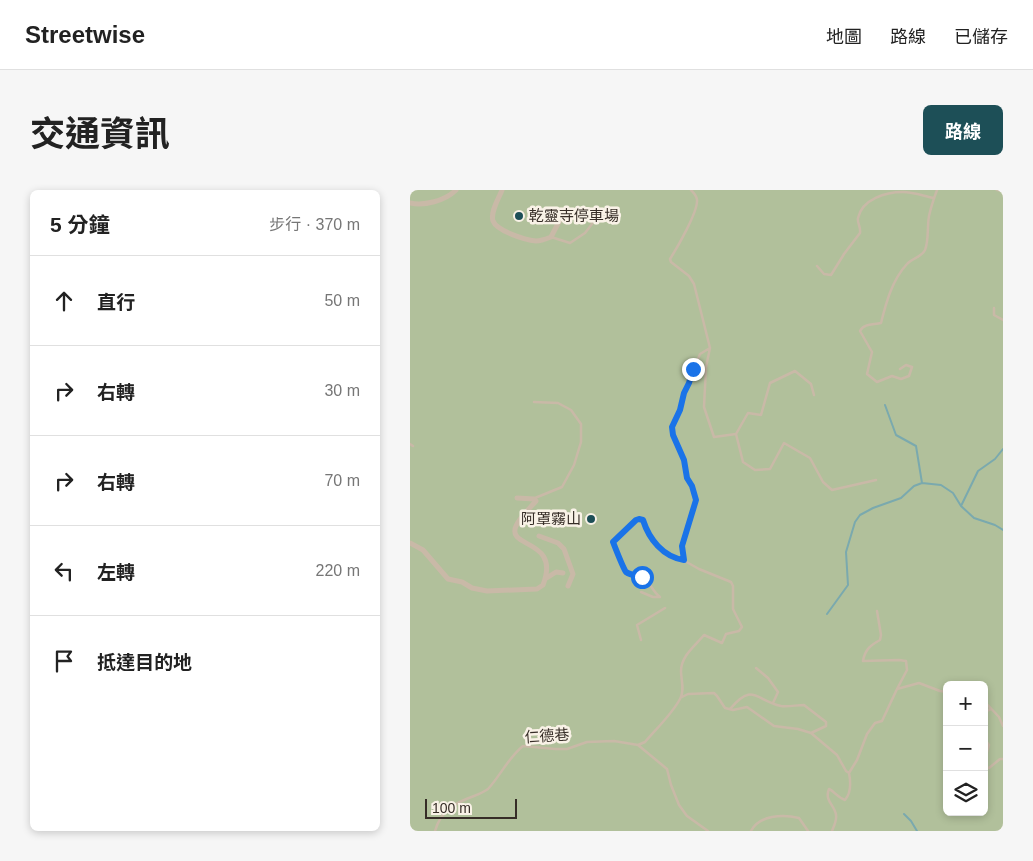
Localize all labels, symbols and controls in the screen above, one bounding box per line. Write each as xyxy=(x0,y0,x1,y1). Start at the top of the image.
text: Streetwise xyxy=(25,21,145,48)
text: 地圖 xyxy=(826,27,862,47)
text: 路線 xyxy=(890,27,926,47)
text: 已儲存 xyxy=(954,27,1008,47)
button: 路線 xyxy=(923,105,1003,155)
text: 交通資訊 xyxy=(30,114,170,153)
place label: 乾靈寺停車場 xyxy=(529,207,619,224)
marker: 乾靈寺停車場 xyxy=(513,210,525,222)
text: 5 分鐘 xyxy=(50,213,110,236)
text: 步行 · 370 m xyxy=(269,216,360,233)
icon: ahead xyxy=(50,287,78,315)
text: 直行 xyxy=(97,292,135,313)
text: 50 m xyxy=(324,292,360,309)
route end xyxy=(682,358,705,381)
icon: right xyxy=(50,377,78,405)
text: 右轉 xyxy=(97,382,135,403)
text: 30 m xyxy=(324,382,360,399)
icon: right xyxy=(50,467,78,495)
text: 右轉 xyxy=(97,472,135,493)
text: 70 m xyxy=(324,472,360,489)
place label: 阿罩霧山 xyxy=(521,510,581,527)
marker: 阿罩霧山 xyxy=(585,513,597,525)
icon: left xyxy=(50,557,78,585)
text: 左轉 xyxy=(97,562,135,583)
text: 220 m xyxy=(316,562,360,579)
route start xyxy=(631,566,654,589)
icon: arrive xyxy=(50,647,78,675)
text: 抵達目的地 xyxy=(97,652,192,673)
map controls xyxy=(943,681,988,816)
button: + xyxy=(943,681,988,726)
street label: 仁德巷 xyxy=(524,725,570,746)
button: − xyxy=(943,726,988,771)
button: layers xyxy=(943,771,988,816)
scale bar xyxy=(425,796,518,819)
text: 100 m xyxy=(432,800,471,816)

